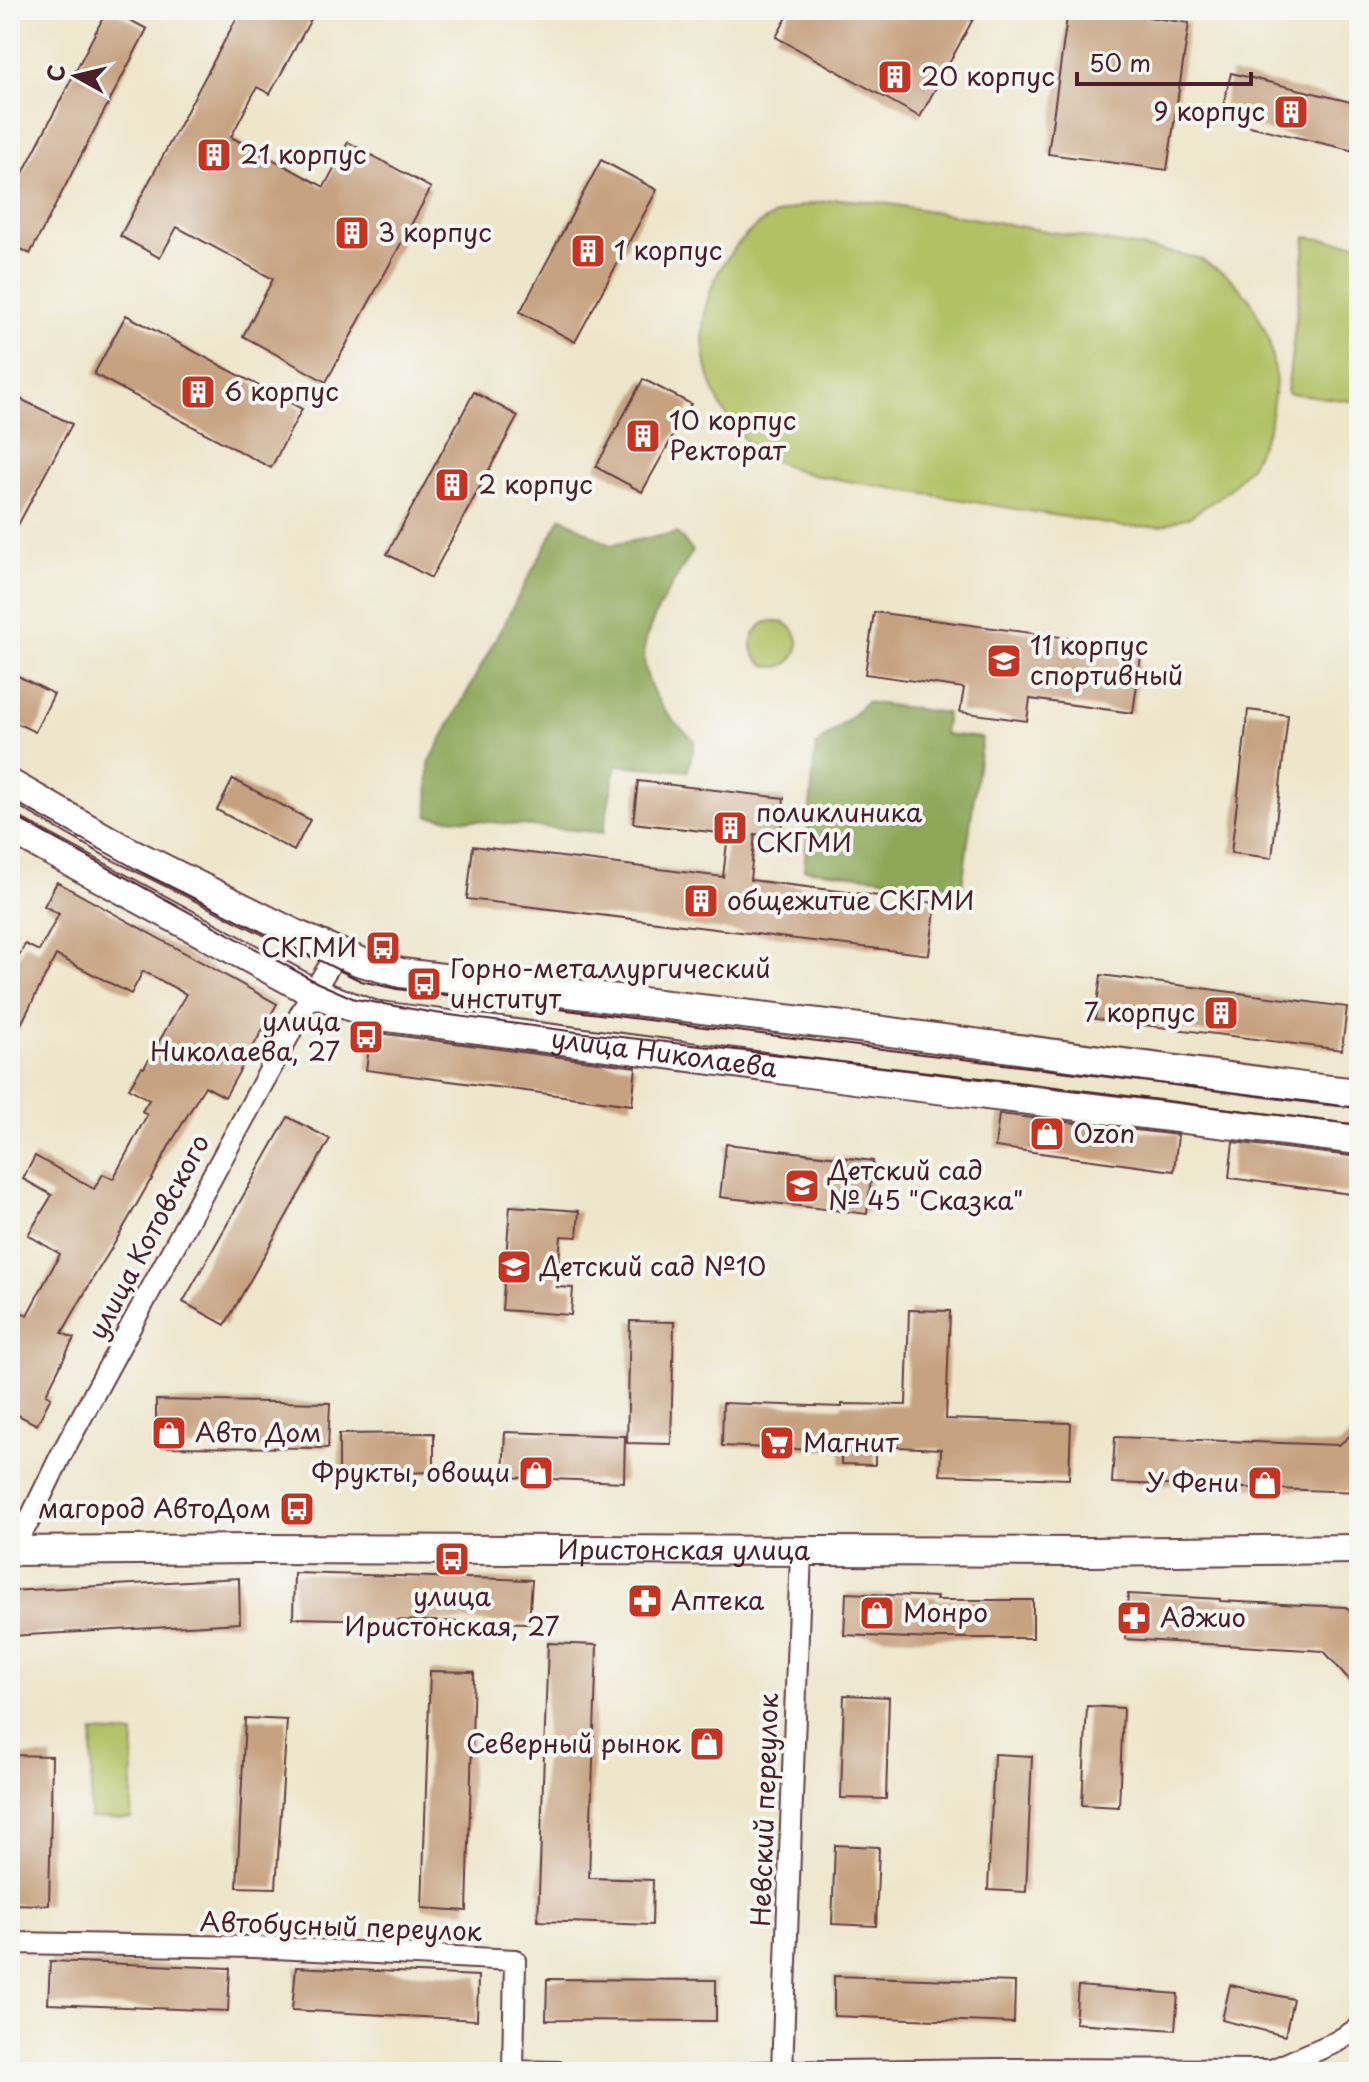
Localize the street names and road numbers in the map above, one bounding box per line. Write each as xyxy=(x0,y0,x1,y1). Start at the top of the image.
street label: улица Николаева xyxy=(549,1018,781,1087)
street label: улица Котовского xyxy=(77,1127,218,1346)
street label: Иристонская улица xyxy=(558,1529,811,1569)
street label: Невский переулок xyxy=(740,1692,787,1927)
street label: Автобусный переулок xyxy=(199,1901,483,1950)

